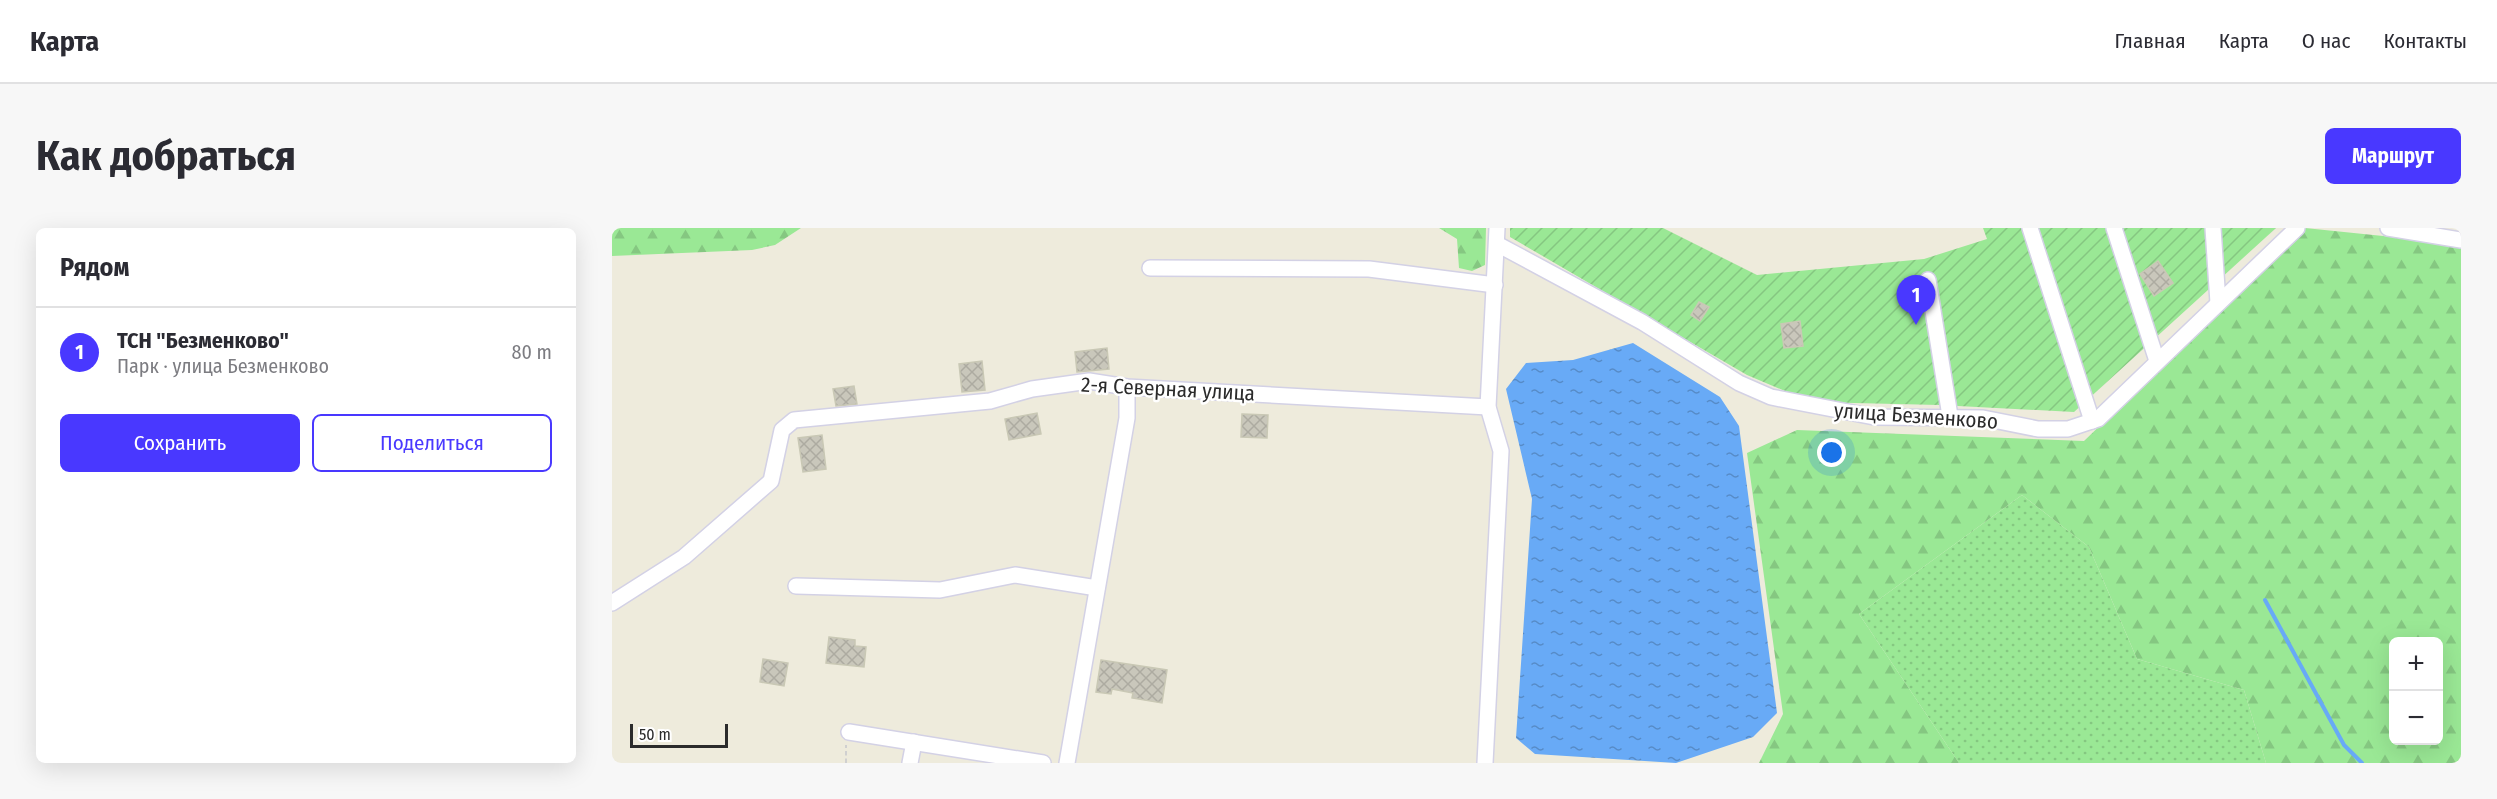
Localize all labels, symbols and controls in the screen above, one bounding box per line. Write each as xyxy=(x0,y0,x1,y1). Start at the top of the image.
text: Карта xyxy=(30,25,99,58)
text: Главная xyxy=(2115,28,2186,54)
text: Карта xyxy=(2219,28,2269,54)
text: О нас xyxy=(2302,28,2350,54)
text: Контакты xyxy=(2383,28,2467,54)
button: Маршрут xyxy=(2325,128,2461,184)
text: Как добраться xyxy=(36,131,296,181)
text: Рядом xyxy=(60,252,129,283)
pin: 1 xyxy=(1896,276,1936,325)
text: ТСН "Безменково" xyxy=(117,327,289,354)
text: 1 xyxy=(75,340,84,364)
text: 80 m xyxy=(512,340,552,364)
text: Парк · улица Безменково xyxy=(117,354,329,378)
street label: 2-я Северная улица xyxy=(1080,371,1256,407)
street label: улица Безменково xyxy=(1833,397,1999,435)
button: Сохранить xyxy=(60,414,300,472)
button: Поделиться xyxy=(312,414,552,472)
your location xyxy=(1817,438,1846,467)
map controls xyxy=(2389,637,2443,745)
button: + xyxy=(2389,637,2443,691)
button: − xyxy=(2389,691,2443,745)
scale bar xyxy=(630,721,728,748)
text: 50 m xyxy=(639,725,671,744)

